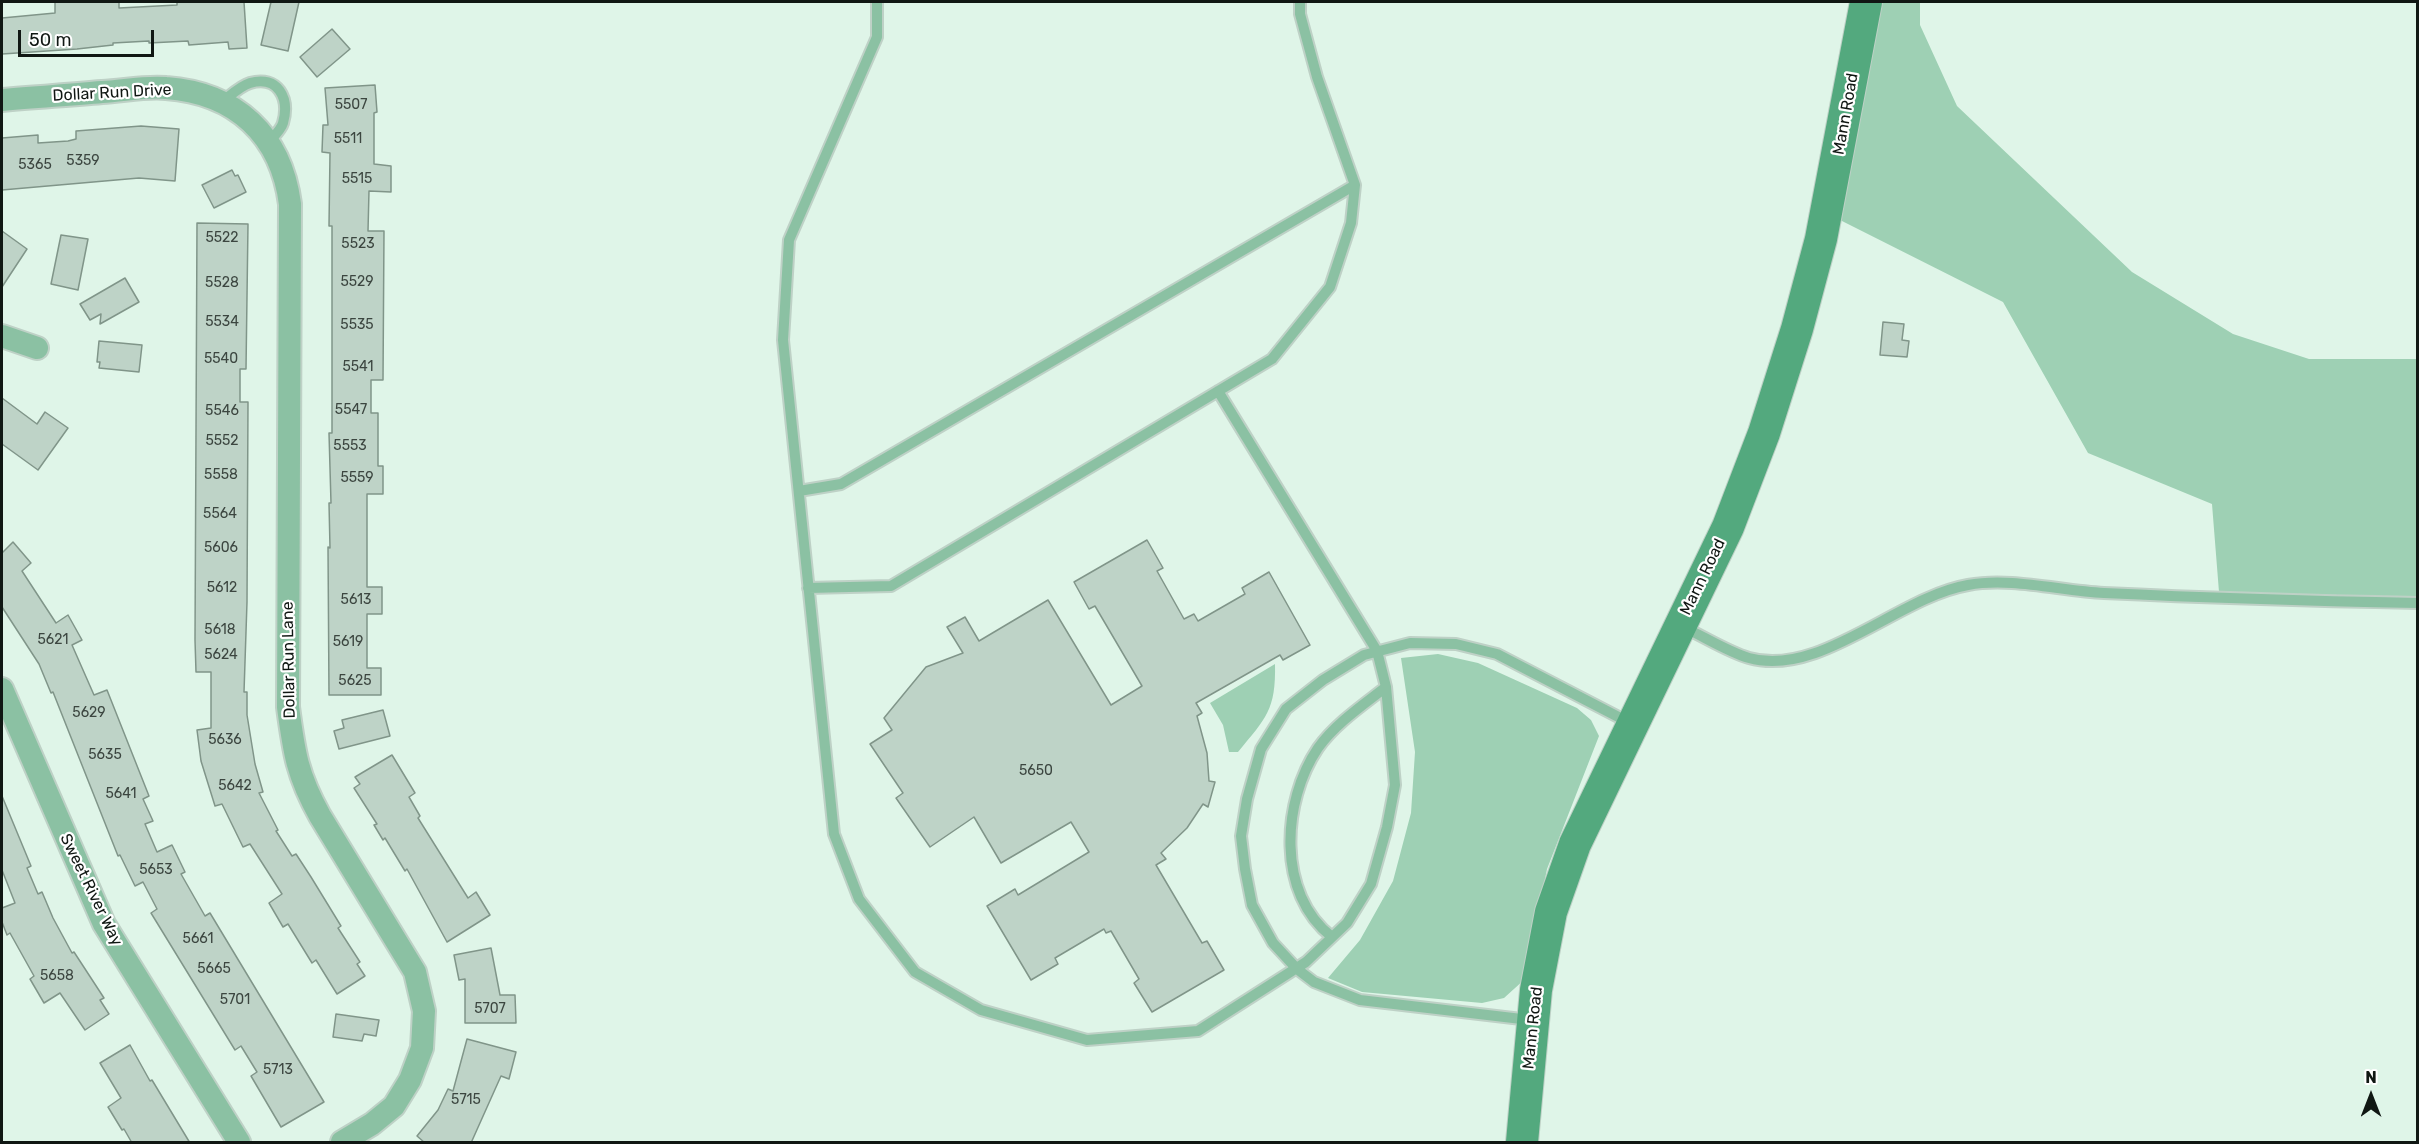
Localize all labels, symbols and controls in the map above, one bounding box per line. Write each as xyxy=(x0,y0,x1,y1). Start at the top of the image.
scale bar xyxy=(21,18,158,56)
text: 50 m xyxy=(29,29,72,51)
street label: Mann Road xyxy=(1829,72,1863,156)
street label: Dollar Run Drive xyxy=(52,80,172,106)
house number: 5507 xyxy=(335,97,367,113)
house number: 5511 xyxy=(334,131,362,147)
house number: 5359 xyxy=(66,153,100,169)
house number: 5365 xyxy=(18,157,52,173)
house number: 5515 xyxy=(342,171,372,187)
house number: 5522 xyxy=(205,230,239,246)
house number: 5523 xyxy=(341,236,375,252)
house number: 5529 xyxy=(340,274,374,290)
house number: 5528 xyxy=(205,275,239,291)
house number: 5534 xyxy=(205,314,239,330)
house number: 5535 xyxy=(340,317,374,333)
house number: 5540 xyxy=(204,351,238,367)
house number: 5541 xyxy=(342,359,374,375)
house number: 5547 xyxy=(335,402,367,418)
house number: 5546 xyxy=(205,403,239,419)
house number: 5552 xyxy=(205,433,239,449)
house number: 5553 xyxy=(333,438,367,454)
house number: 5558 xyxy=(204,467,238,483)
house number: 5559 xyxy=(340,470,374,486)
house number: 5564 xyxy=(203,506,237,522)
street label: Mann Road xyxy=(1676,536,1730,618)
house number: 5606 xyxy=(204,540,238,556)
house number: 5612 xyxy=(207,580,237,596)
house number: 5613 xyxy=(341,592,371,608)
street label: Dollar Run Lane xyxy=(278,601,300,719)
house number: 5618 xyxy=(204,622,236,638)
house number: 5621 xyxy=(38,632,68,648)
house number: 5619 xyxy=(333,634,363,650)
house number: 5624 xyxy=(204,647,238,663)
house number: 5625 xyxy=(338,673,372,689)
house number: 5629 xyxy=(72,705,106,721)
house number: 5636 xyxy=(208,732,242,748)
house number: 5635 xyxy=(88,747,122,763)
house number: 5650 xyxy=(1019,763,1053,779)
house number: 5642 xyxy=(218,778,252,794)
house number: 5641 xyxy=(105,786,137,802)
street label: Sweet River Way xyxy=(56,831,126,949)
house number: 5653 xyxy=(139,862,173,878)
house number: 5661 xyxy=(183,931,213,947)
house number: 5665 xyxy=(197,961,231,977)
house number: 5658 xyxy=(40,968,74,984)
street label: Mann Road xyxy=(1519,986,1547,1070)
house number: 5701 xyxy=(220,992,250,1008)
house number: 5707 xyxy=(474,1001,506,1017)
house number: 5713 xyxy=(263,1062,293,1078)
north arrow xyxy=(2341,1066,2401,1126)
text: N xyxy=(2365,1068,2377,1087)
house number: 5715 xyxy=(451,1092,481,1108)

